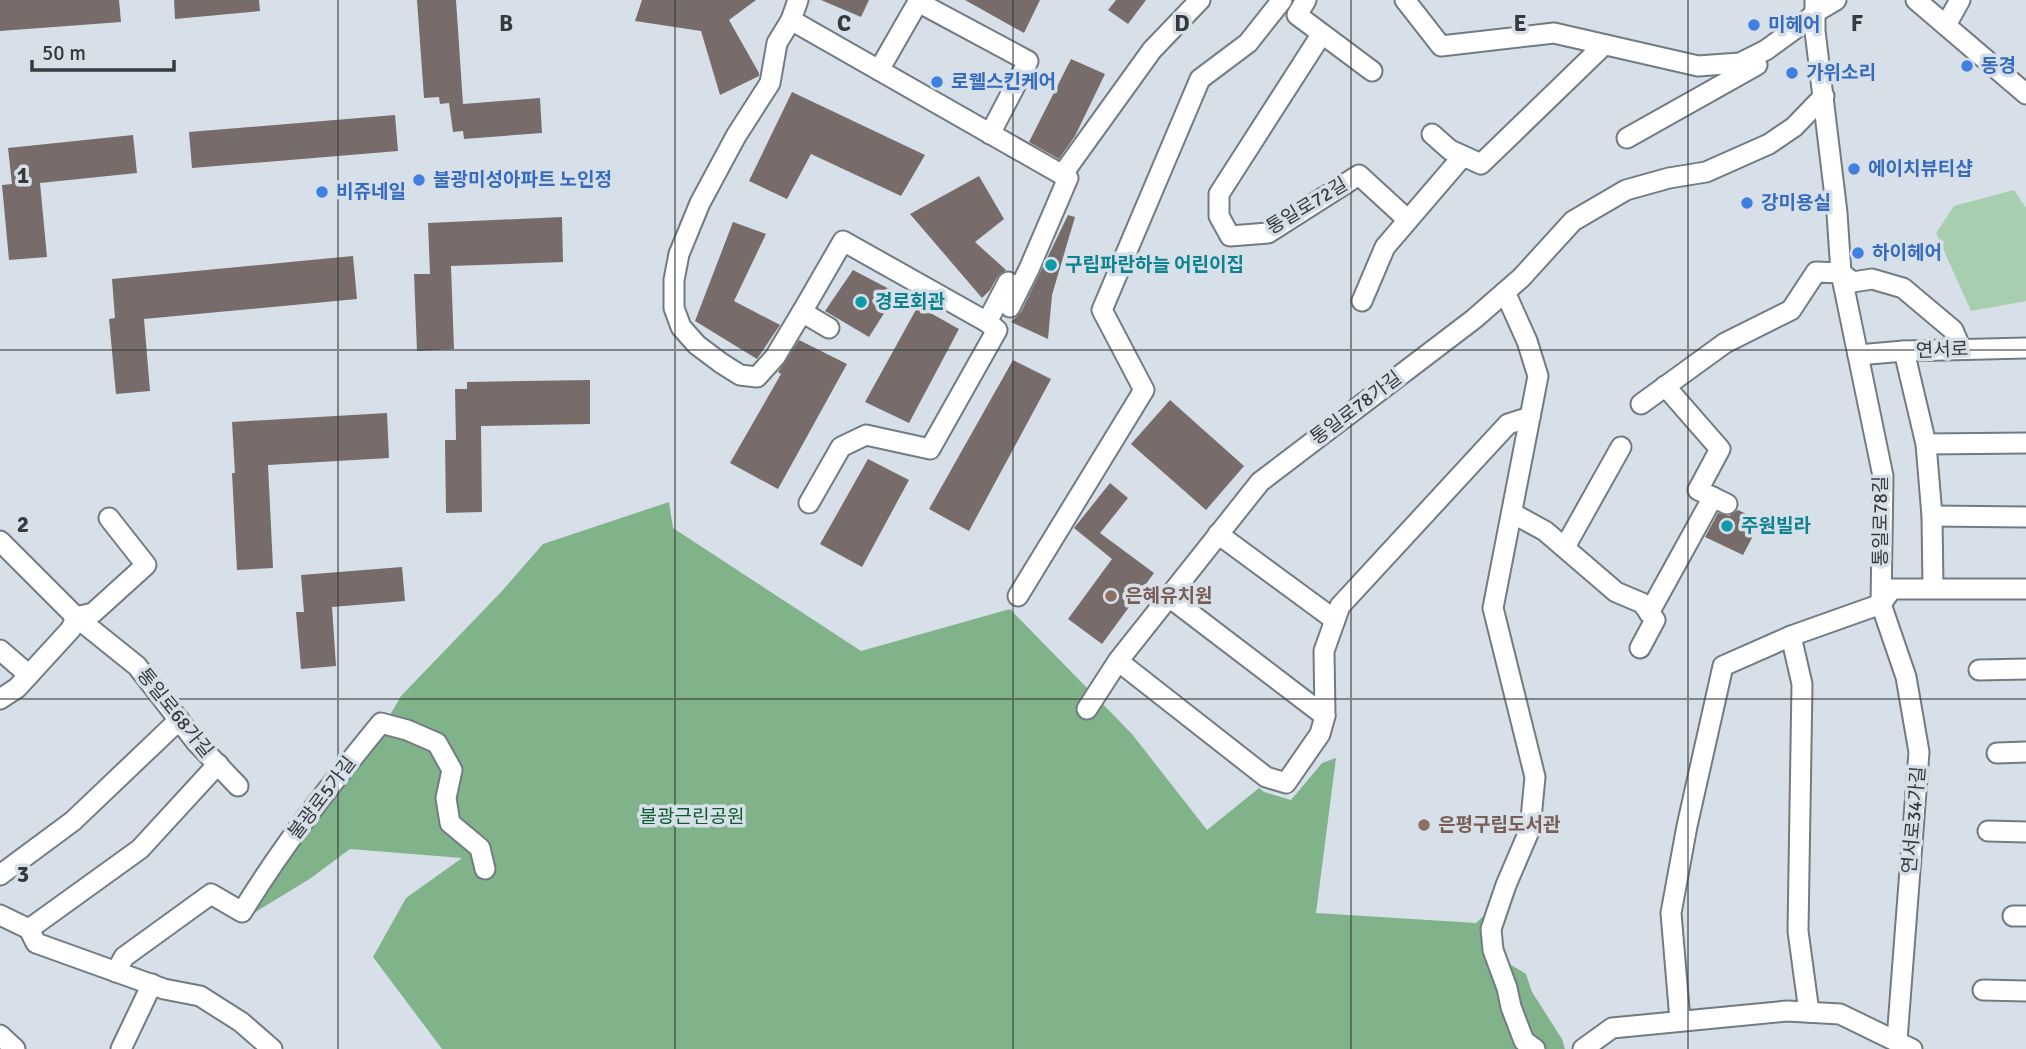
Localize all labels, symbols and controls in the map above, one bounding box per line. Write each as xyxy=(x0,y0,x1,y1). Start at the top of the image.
text: B xyxy=(499,9,513,38)
text: C xyxy=(837,9,851,38)
text: D xyxy=(1174,9,1190,38)
text: E xyxy=(1513,9,1527,38)
text: F xyxy=(1851,9,1863,38)
place label: 미헤어 xyxy=(1768,13,1820,37)
marker: 미헤어 xyxy=(1746,17,1762,33)
scale bar xyxy=(32,28,173,72)
text: 50 m xyxy=(42,40,86,66)
place label: 동경 xyxy=(1981,54,2016,78)
marker: 동경 xyxy=(1959,58,1975,74)
place label: 가위소리 xyxy=(1806,61,1876,85)
marker: 가위소리 xyxy=(1784,65,1800,81)
place label: 로웰스킨케어 xyxy=(951,70,1056,94)
marker: 로웰스킨케어 xyxy=(929,74,945,90)
place label: 에이치뷰티샵 xyxy=(1868,157,1973,181)
text: 1 xyxy=(17,161,29,190)
marker: 에이치뷰티샵 xyxy=(1846,161,1862,177)
place label: 불광미성아파트 노인정 xyxy=(433,168,612,192)
marker: 불광미성아파트 노인정 xyxy=(411,172,427,188)
street label: 통일로72길 xyxy=(1262,172,1352,240)
place label: 비쥬네일 xyxy=(336,180,406,204)
marker: 비쥬네일 xyxy=(314,184,330,200)
place label: 강미용실 xyxy=(1761,191,1831,215)
marker: 강미용실 xyxy=(1739,195,1755,211)
place label: 하이헤어 xyxy=(1872,241,1942,265)
marker: 하이헤어 xyxy=(1850,245,1866,261)
place label: 구립파란하늘 어린이집 xyxy=(1065,253,1244,277)
marker: 구립파란하늘 어린이집 xyxy=(1043,257,1059,273)
place label: 경로회관 xyxy=(875,290,945,314)
marker: 경로회관 xyxy=(853,294,869,310)
street label: 연서로 xyxy=(1915,337,1969,363)
street label: 통일로78가길 xyxy=(1306,366,1406,450)
street label: 통일로78길 xyxy=(1869,476,1893,566)
text: 2 xyxy=(17,510,29,539)
place label: 주원빌라 xyxy=(1741,514,1811,538)
marker: 주원빌라 xyxy=(1719,518,1735,534)
place label: 은혜유치원 xyxy=(1125,584,1212,608)
marker: 은혜유치원 xyxy=(1103,588,1119,604)
street label: 통일로68가길 xyxy=(132,664,218,762)
street label: 불광로5가길 xyxy=(283,752,361,844)
street label: 연서로34가길 xyxy=(1897,765,1931,875)
park label: 불광근린공원 xyxy=(640,805,744,829)
place label: 은평구립도서관 xyxy=(1438,813,1561,837)
marker: 은평구립도서관 xyxy=(1416,817,1432,833)
text: 3 xyxy=(17,860,29,889)

